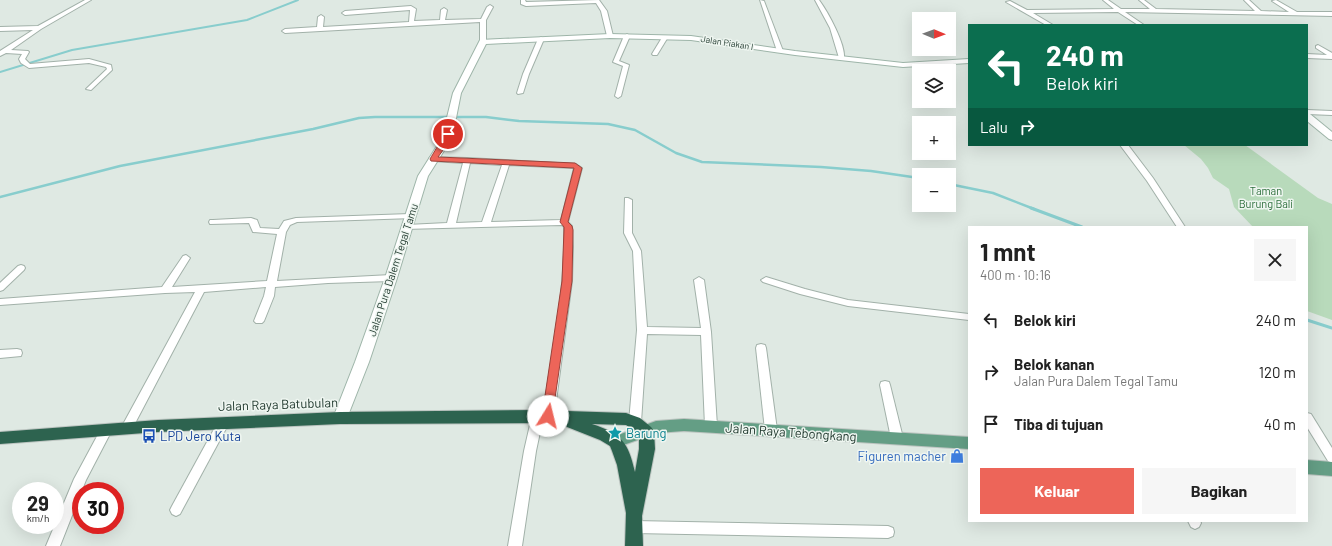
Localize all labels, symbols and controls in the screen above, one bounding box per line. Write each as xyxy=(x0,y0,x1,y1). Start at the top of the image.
north arrow xyxy=(912,12,956,56)
map controls xyxy=(912,12,956,212)
street label: Jalan Piakan I xyxy=(700,33,754,52)
text: 240 m xyxy=(1046,38,1124,72)
icon: left xyxy=(980,40,1032,92)
button: layers xyxy=(912,64,956,108)
text: Belok kiri xyxy=(1046,72,1118,94)
button: + xyxy=(912,116,956,160)
icon: right xyxy=(1016,116,1038,138)
pin xyxy=(431,117,465,151)
text: Lalu xyxy=(980,118,1008,136)
icon: arrive xyxy=(437,123,459,145)
button: − xyxy=(912,168,956,212)
park label: Taman Burung Bali xyxy=(1239,184,1293,210)
street label: Jalan Pura Dalem Tegal Tamu xyxy=(365,202,420,338)
text: 1 mnt xyxy=(980,237,1036,266)
button: close xyxy=(1254,239,1296,281)
text: 400 m · 10:16 xyxy=(980,267,1051,283)
icon: left xyxy=(980,309,1002,331)
text: Belok kiri xyxy=(1014,311,1076,329)
text: 240 m xyxy=(1256,311,1296,329)
text: Belok kanan xyxy=(1014,355,1094,373)
icon: right xyxy=(980,361,1002,383)
text: 120 m xyxy=(1259,363,1296,381)
text: Jalan Pura Dalem Tegal Tamu xyxy=(1014,373,1178,389)
street label: Jalan Raya Batubulan xyxy=(218,394,338,414)
position arrow xyxy=(527,395,569,437)
icon: arrive xyxy=(980,413,1002,435)
text: Tiba di tujuan xyxy=(1014,415,1103,433)
text: 40 m xyxy=(1264,415,1296,433)
street label: Jalan Raya Tebongkang xyxy=(725,419,857,445)
place icon: Barung xyxy=(607,425,623,441)
place label: Barung xyxy=(626,425,666,441)
bus stop icon: LPD Jero Kuta xyxy=(141,428,157,444)
place label: LPD Jero Kuta xyxy=(160,428,241,444)
place label: Figuren macher xyxy=(857,448,946,464)
shop icon: Figuren macher xyxy=(949,448,965,464)
button: Keluar xyxy=(980,468,1134,514)
button: Bagikan xyxy=(1142,468,1296,514)
speed limit sign: 30 xyxy=(72,482,124,534)
text: 29 xyxy=(27,491,49,515)
text: km/h xyxy=(27,512,49,524)

